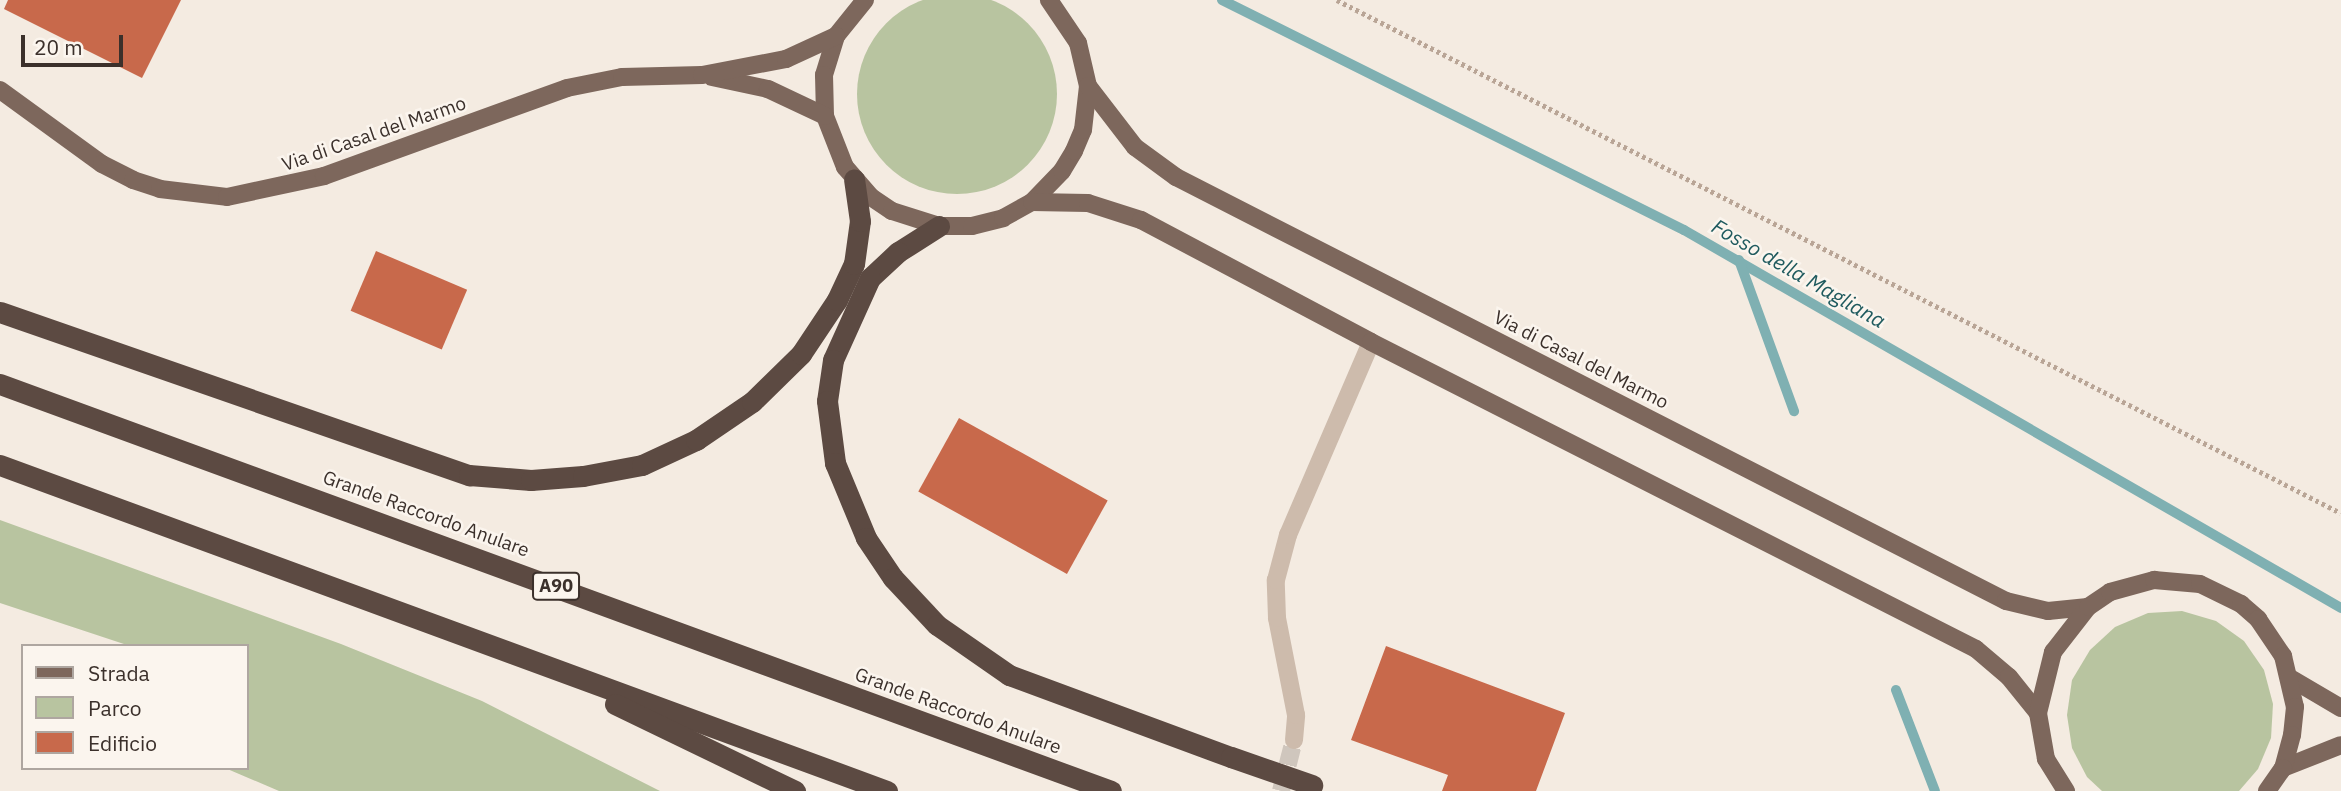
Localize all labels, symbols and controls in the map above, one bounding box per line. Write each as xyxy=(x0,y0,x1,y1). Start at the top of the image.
scale bar xyxy=(24,21,126,65)
text: 20 m xyxy=(34,33,83,61)
street label: Via di Casal del Marmo xyxy=(279,92,469,176)
water label: Fosso della Magliana xyxy=(1708,213,1890,333)
street label: Via di Casal del Marmo xyxy=(1490,306,1672,414)
street label: Grande Raccordo Anulare xyxy=(320,466,532,562)
road number: A90 xyxy=(532,572,580,600)
legend xyxy=(21,644,248,770)
text: Strada xyxy=(88,659,150,687)
street label: Grande Raccordo Anulare xyxy=(852,663,1064,759)
text: Parco xyxy=(88,694,142,722)
text: Edificio xyxy=(88,729,157,757)

